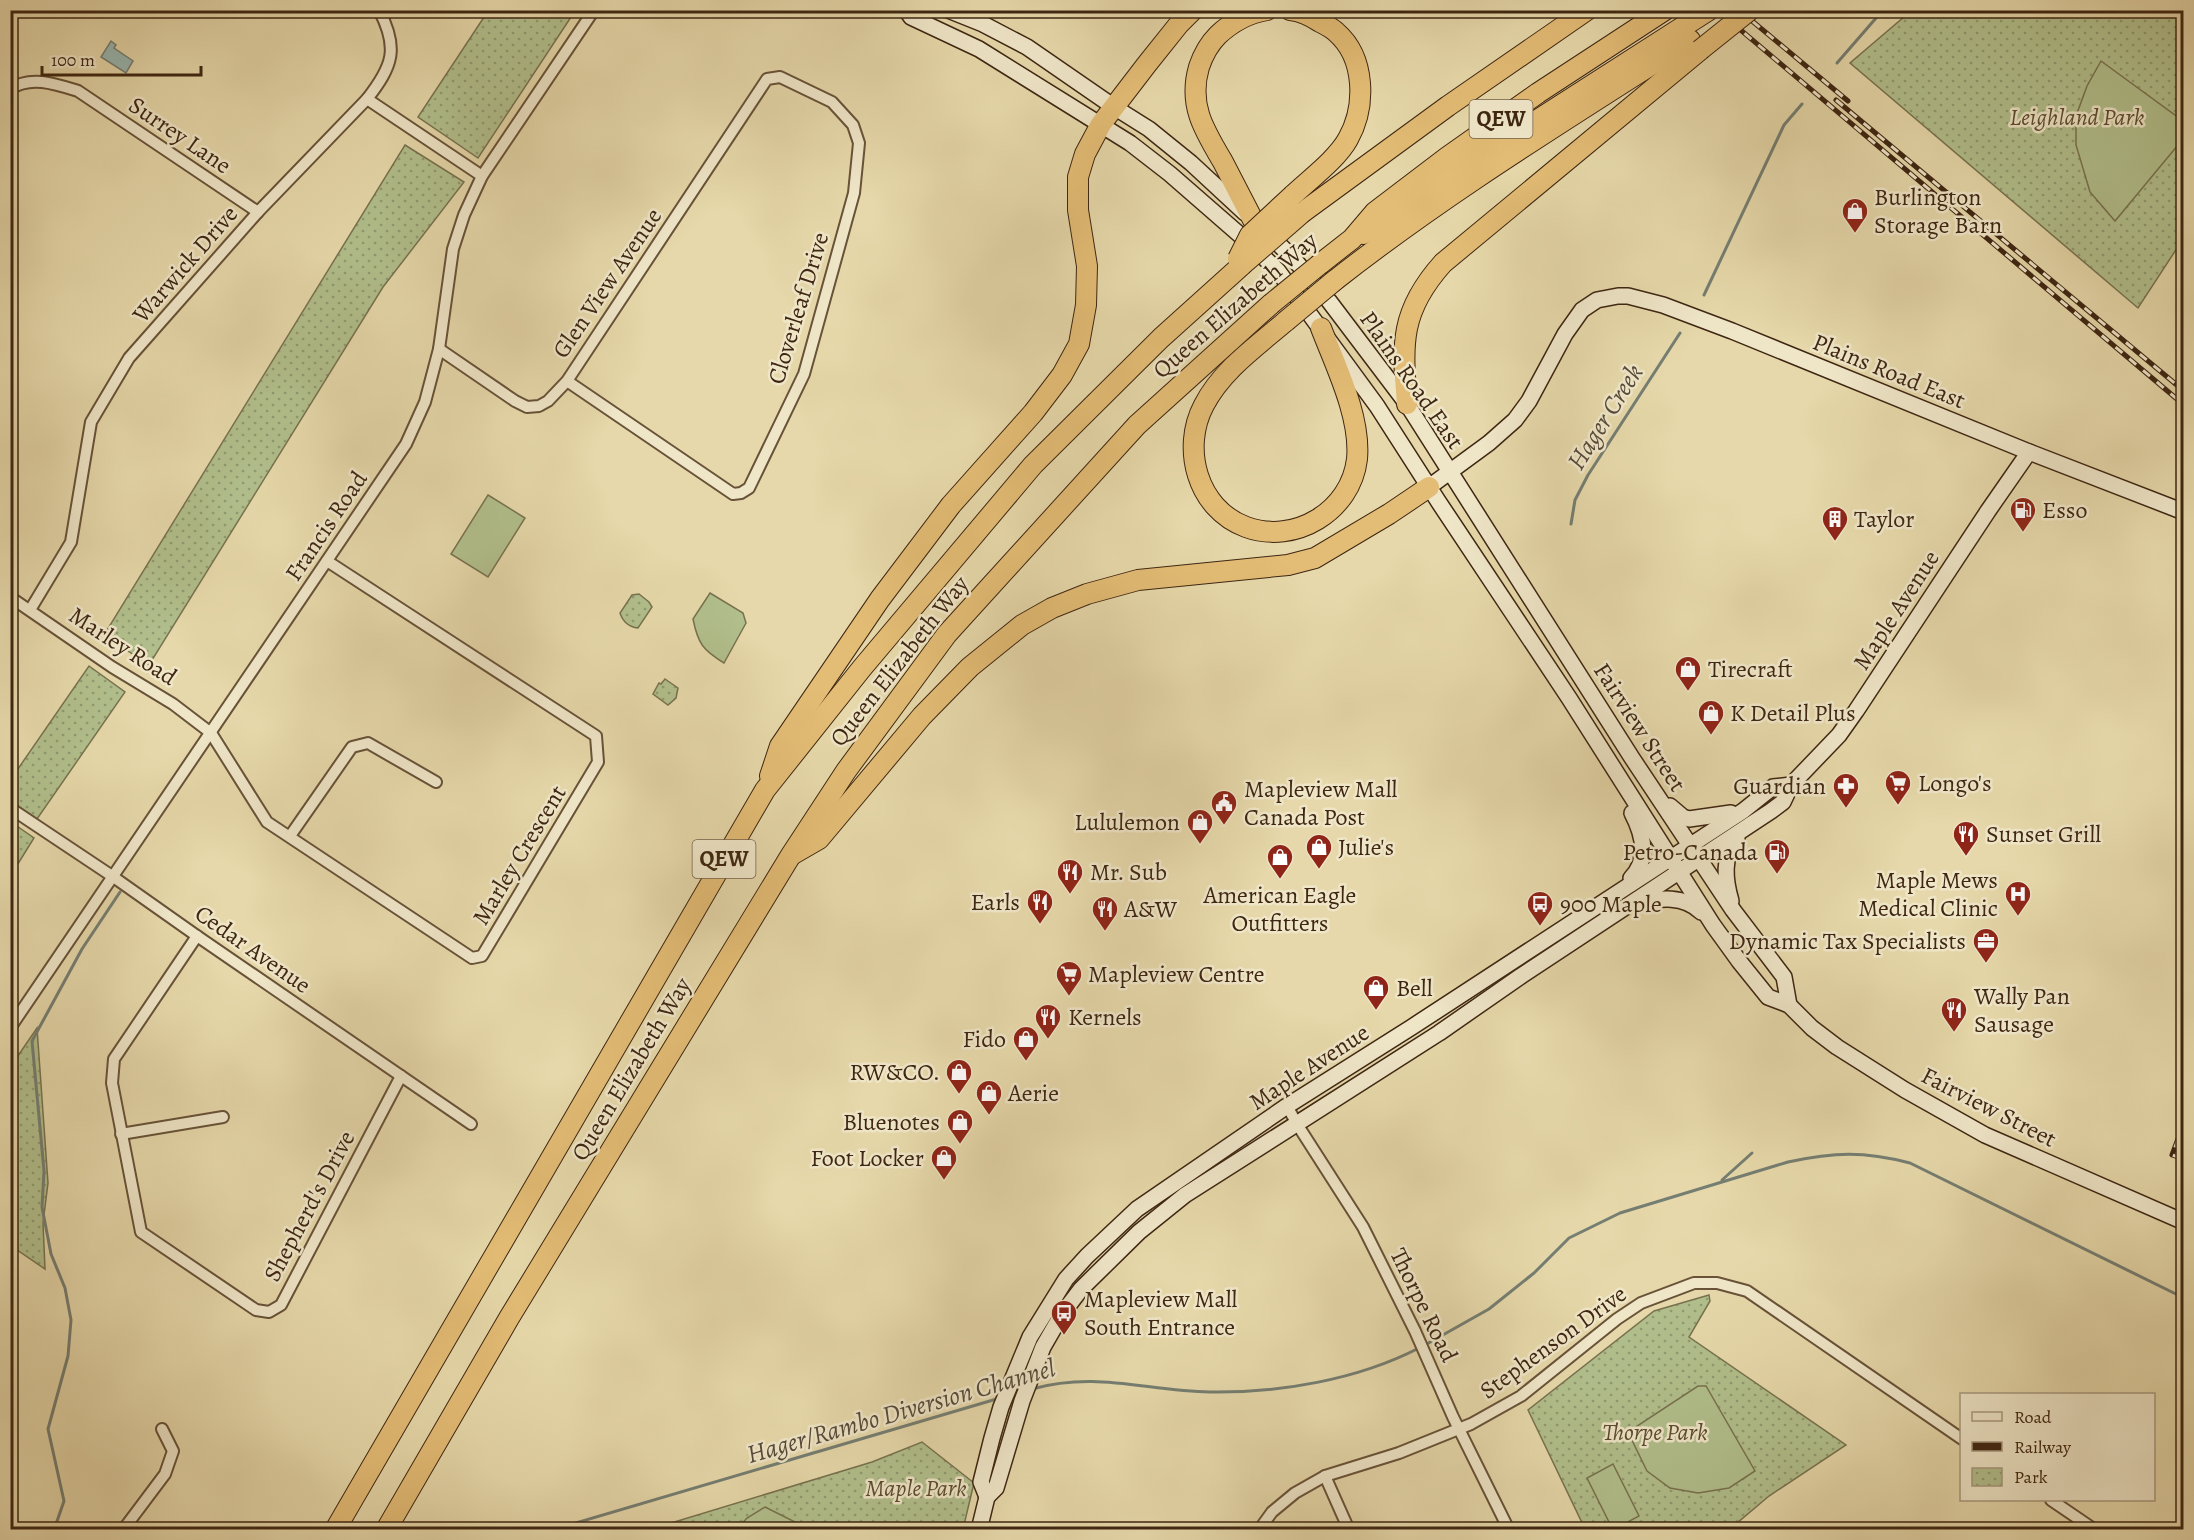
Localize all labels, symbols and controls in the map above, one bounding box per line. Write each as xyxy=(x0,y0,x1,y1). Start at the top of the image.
scale bar xyxy=(42,39,201,77)
text: 100 m xyxy=(51,48,95,72)
street label: Surrey Lane xyxy=(122,89,238,181)
road number: QEW xyxy=(1470,100,1532,138)
park label: Leighland Park xyxy=(2010,101,2145,133)
place label: Burlington Storage Barn xyxy=(1874,181,2002,241)
shop icon: Burlington Storage Barn xyxy=(1840,196,1870,234)
street label: Warwick Drive xyxy=(125,199,245,330)
street label: Glen View Avenue xyxy=(545,202,669,364)
street label: Queen Elizabeth Way xyxy=(1146,224,1324,385)
street label: Cloverleaf Drive xyxy=(760,228,836,388)
street label: Plains Road East xyxy=(1353,305,1472,455)
street label: Plains Road East xyxy=(1808,326,1970,416)
water label: Hager Creek xyxy=(1559,357,1651,477)
street label: Francis Road xyxy=(277,465,375,587)
place label: Esso xyxy=(2042,494,2087,526)
fuel station icon: Esso xyxy=(2008,495,2038,533)
place label: Taylor xyxy=(1854,503,1914,535)
building icon: Taylor xyxy=(1820,504,1850,542)
street label: Maple Avenue xyxy=(1845,544,1947,676)
street label: Queen Elizabeth Way xyxy=(822,569,976,753)
street label: Marley Road xyxy=(63,599,183,693)
place label: Tirecraft xyxy=(1708,653,1793,685)
shop icon: Tirecraft xyxy=(1673,654,1703,692)
street label: Fairview Street xyxy=(1586,656,1694,798)
place label: K Detail Plus xyxy=(1730,697,1856,729)
shop icon: K Detail Plus xyxy=(1696,698,1726,736)
place label: Longo's xyxy=(1918,767,1992,799)
supermarket icon: Longo's xyxy=(1883,768,1913,806)
place label: Guardian xyxy=(1733,770,1826,802)
pharmacy icon: Guardian xyxy=(1831,771,1861,809)
place label: Mapleview Mall Canada Post xyxy=(1244,773,1398,833)
street label: Marley Crescent xyxy=(465,779,573,931)
public building icon: Mapleview Mall Canada Post xyxy=(1209,788,1239,826)
place label: Lululemon xyxy=(1074,806,1180,838)
shop icon: Lululemon xyxy=(1185,807,1215,845)
place label: Sunset Grill xyxy=(1986,818,2101,850)
restaurant icon: Sunset Grill xyxy=(1951,819,1981,857)
place label: Julie's xyxy=(1338,831,1394,863)
shop icon: Julie's xyxy=(1304,832,1334,870)
place label: Petro-Canada xyxy=(1623,836,1759,868)
fuel station icon: Petro-Canada xyxy=(1762,837,1792,875)
road number: QEW xyxy=(692,840,756,878)
shop icon: American Eagle Outfitters xyxy=(1265,842,1295,880)
place label: Mr. Sub xyxy=(1090,856,1167,888)
restaurant icon: Mr. Sub xyxy=(1055,857,1085,895)
place label: Maple Mews Medical Clinic xyxy=(1858,864,1998,924)
place label: American Eagle Outfitters xyxy=(1203,879,1356,939)
hospital icon: Maple Mews Medical Clinic xyxy=(2003,879,2033,917)
place label: Earls xyxy=(970,886,1020,918)
restaurant icon: Earls xyxy=(1025,887,1055,925)
place label: 900 Maple xyxy=(1560,888,1662,920)
bus stop icon: 900 Maple xyxy=(1525,889,1555,927)
place label: A&W xyxy=(1123,893,1178,925)
restaurant icon: A&W xyxy=(1090,894,1120,932)
street label: Cedar Avenue xyxy=(189,897,317,1001)
place label: Dynamic Tax Specialists xyxy=(1729,925,1966,957)
office icon: Dynamic Tax Specialists xyxy=(1971,926,2001,964)
place label: Mapleview Centre xyxy=(1088,958,1265,990)
supermarket icon: Mapleview Centre xyxy=(1054,959,1084,997)
street label: Queen Elizabeth Way xyxy=(564,971,699,1167)
place label: Bell xyxy=(1396,972,1433,1004)
shop icon: Bell xyxy=(1361,973,1391,1011)
place label: Wally Pan Sausage xyxy=(1973,980,2070,1040)
restaurant icon: Wally Pan Sausage xyxy=(1939,995,1969,1033)
place label: Kernels xyxy=(1068,1001,1142,1033)
restaurant icon: Kernels xyxy=(1033,1002,1063,1040)
street label: Maple Avenue xyxy=(1243,1016,1375,1118)
place label: Fido xyxy=(963,1023,1006,1055)
shop icon: Fido xyxy=(1011,1024,1041,1062)
place label: RW&CO. xyxy=(849,1056,940,1088)
shop icon: RW&CO. xyxy=(944,1057,974,1095)
street label: Fairview Street xyxy=(1916,1059,2062,1155)
place label: Aerie xyxy=(1007,1077,1059,1109)
shop icon: Aerie xyxy=(974,1078,1004,1116)
place label: Bluenotes xyxy=(843,1106,940,1138)
shop icon: Bluenotes xyxy=(945,1107,975,1145)
street label: Shepherd's Drive xyxy=(256,1125,362,1287)
place label: Foot Locker xyxy=(811,1142,924,1174)
shop icon: Foot Locker xyxy=(929,1143,959,1181)
street label: Thorpe Road xyxy=(1383,1243,1465,1367)
street label: Stephenson Drive xyxy=(1473,1278,1633,1406)
place label: Mapleview Mall South Entrance xyxy=(1084,1283,1238,1343)
bus stop icon: Mapleview Mall South Entrance xyxy=(1049,1298,1079,1336)
water label: Hager/Rambo Diversion Channel xyxy=(743,1350,1060,1472)
legend xyxy=(1960,1393,2155,1501)
text: Road xyxy=(2014,1405,2052,1429)
park label: Thorpe Park xyxy=(1602,1416,1708,1448)
text: Railway xyxy=(2014,1435,2072,1459)
text: Park xyxy=(2014,1465,2048,1489)
park label: Maple Park xyxy=(865,1472,967,1504)

